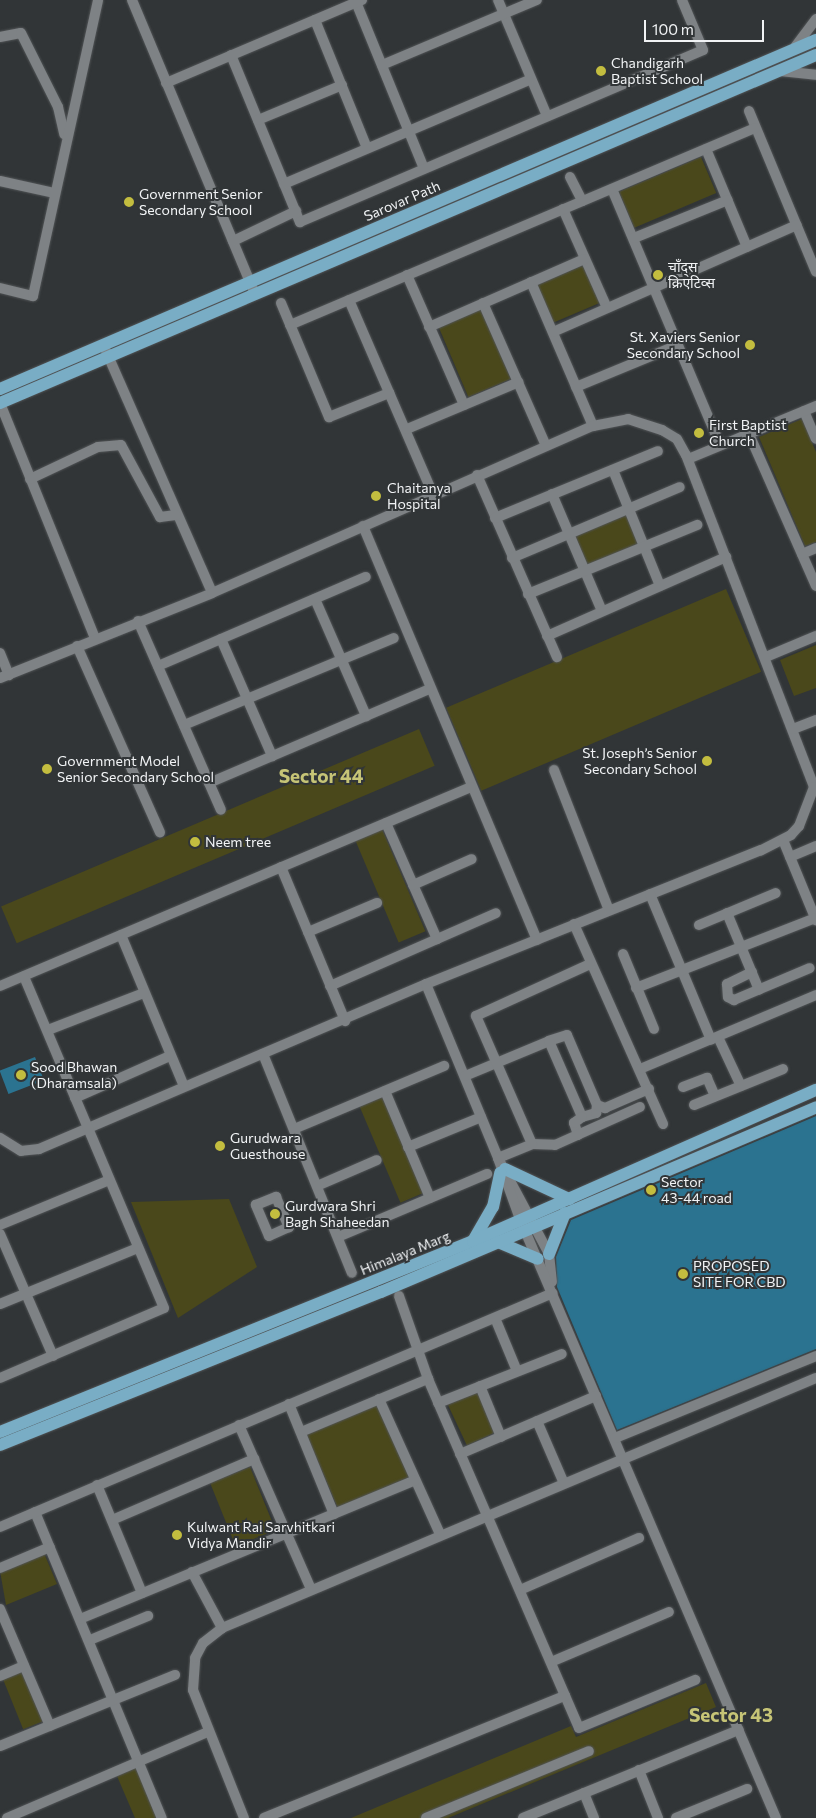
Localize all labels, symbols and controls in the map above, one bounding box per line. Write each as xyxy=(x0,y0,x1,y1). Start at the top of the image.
scale bar xyxy=(646,10,766,42)
text: 100 m xyxy=(652,20,694,38)
place label: Chandigarh Baptist School xyxy=(611,55,703,88)
marker: Chandigarh Baptist School xyxy=(595,65,607,77)
street label: Sarovar Path xyxy=(361,177,443,225)
place label: Government Senior Secondary School xyxy=(139,186,263,218)
marker: Government Senior Secondary School xyxy=(123,196,135,208)
place label: चाँद्स क्रिएटिव्स xyxy=(668,259,715,292)
marker: चाँद्स क्रिएटिव्स xyxy=(652,269,664,281)
place label: St. Xaviers Senior Secondary School xyxy=(627,329,740,362)
marker: St. Xaviers Senior Secondary School xyxy=(744,339,756,351)
place label: First Baptist Church xyxy=(709,417,787,450)
marker: First Baptist Church xyxy=(693,427,705,439)
place label: Chaitanya Hospital xyxy=(387,480,451,512)
marker: Chaitanya Hospital xyxy=(369,489,383,503)
place label: St. Joseph’s Senior Secondary School xyxy=(582,745,697,778)
place label: Government Model Senior Secondary School xyxy=(57,753,214,786)
marker: St. Joseph’s Senior Secondary School xyxy=(701,755,713,767)
marker: Government Model Senior Secondary School xyxy=(41,763,53,775)
district label: Sector 44 xyxy=(279,765,363,787)
place label: Neem tree xyxy=(205,834,271,850)
marker: Neem tree xyxy=(189,836,201,848)
place label: Sood Bhawan (Dharamsala) xyxy=(31,1059,117,1092)
marker: Sood Bhawan (Dharamsala) xyxy=(15,1069,27,1081)
place label: Gurudwara Guesthouse xyxy=(230,1130,305,1162)
marker: Gurudwara Guesthouse xyxy=(214,1140,226,1152)
place label: Sector 43-44 road xyxy=(661,1174,732,1206)
marker: Sector 43-44 road xyxy=(645,1184,657,1196)
place label: Gurdwara Shri Bagh Shaheedan xyxy=(285,1198,389,1230)
marker: Gurdwara Shri Bagh Shaheedan xyxy=(269,1208,281,1220)
street label: Himalaya Marg xyxy=(358,1227,452,1279)
place label: PROPOSED SITE FOR CBD xyxy=(693,1258,786,1290)
marker: PROPOSED SITE FOR CBD xyxy=(677,1268,689,1280)
place label: Kulwant Rai Sarvhitkari Vidya Mandir xyxy=(187,1519,335,1551)
marker: Kulwant Rai Sarvhitkari Vidya Mandir xyxy=(171,1529,183,1541)
district label: Sector 43 xyxy=(689,1704,773,1726)

